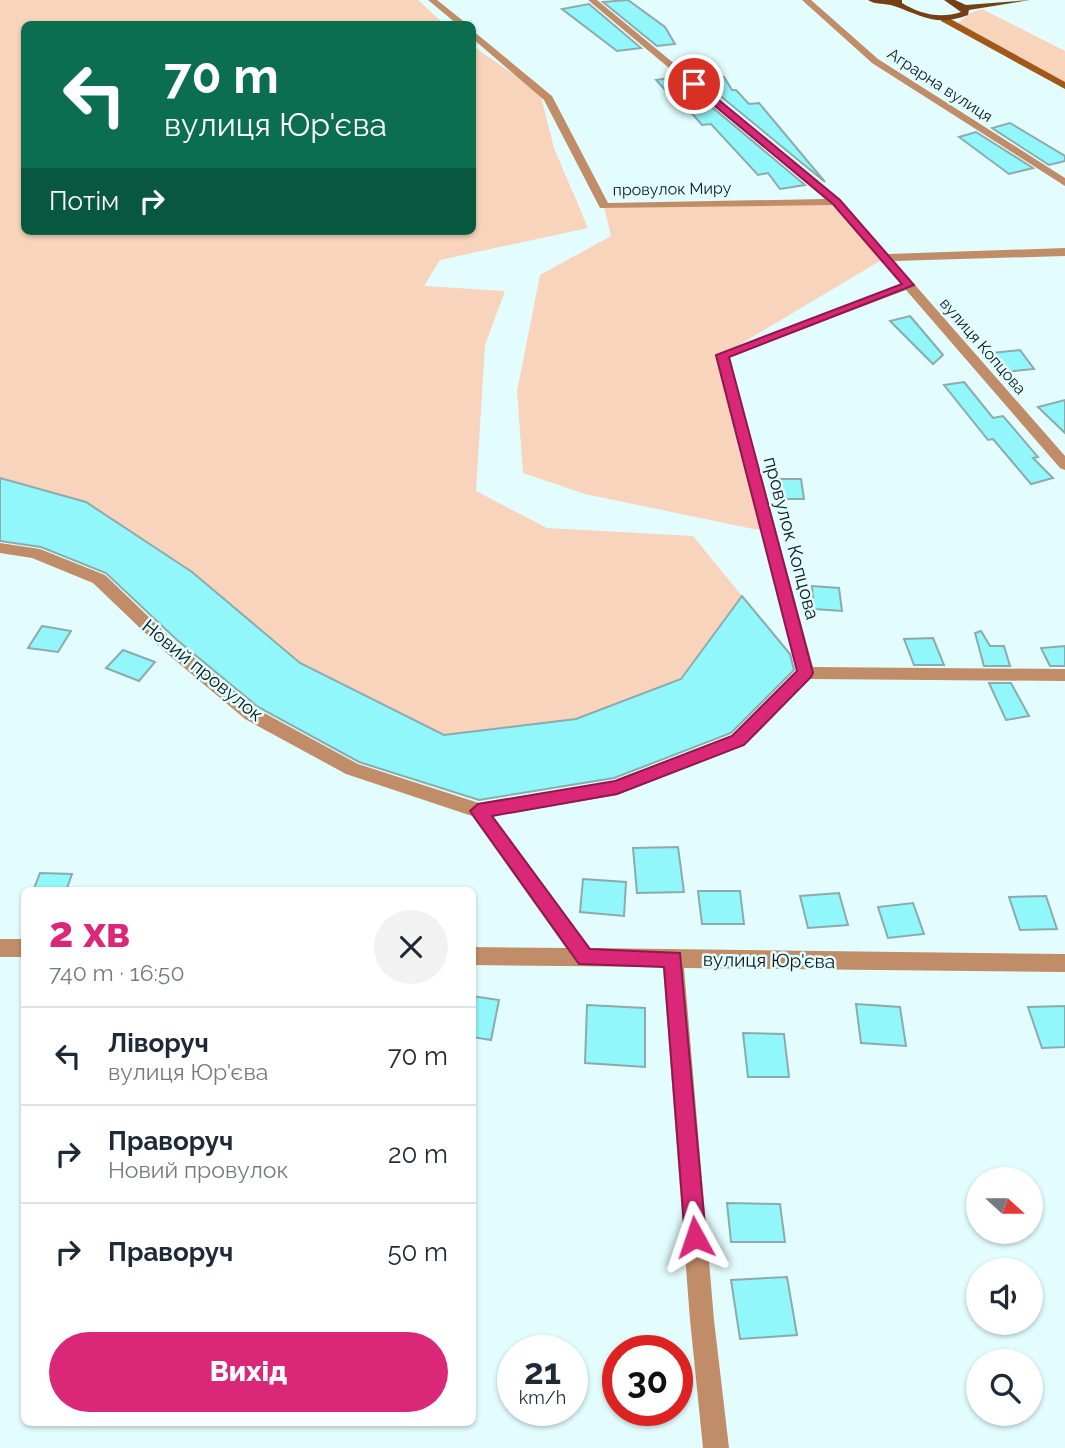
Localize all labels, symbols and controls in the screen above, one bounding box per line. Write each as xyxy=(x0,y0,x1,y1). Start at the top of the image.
street label: Аграрна вулиця xyxy=(884,44,996,126)
text: 70 m xyxy=(164,47,279,104)
icon: left xyxy=(49,49,140,140)
pin xyxy=(664,54,724,114)
icon: arrive xyxy=(675,65,713,103)
text: вулиця Юр'єва xyxy=(164,106,387,143)
street label: провулок Миру xyxy=(613,178,732,200)
icon: right xyxy=(133,182,171,220)
text: Потім xyxy=(49,186,119,216)
street label: вулиця Копцова xyxy=(936,294,1030,398)
street label: провулок Копцова xyxy=(760,454,824,622)
street label: Новий провулок xyxy=(138,615,268,726)
text: 2 хв xyxy=(49,908,130,957)
button: close xyxy=(374,910,448,984)
street label: вулиця Юр'єва xyxy=(703,948,835,972)
text: 740 m · 16:50 xyxy=(49,959,184,986)
text: Ліворуч xyxy=(108,1028,209,1058)
icon: left xyxy=(49,1037,87,1075)
text: 70 m xyxy=(388,1041,448,1071)
text: вулиця Юр'єва xyxy=(108,1058,268,1085)
text: Праворуч xyxy=(108,1126,233,1156)
icon: right xyxy=(49,1135,87,1173)
text: 20 m xyxy=(388,1139,448,1169)
text: Новий провулок xyxy=(108,1156,288,1183)
north arrow xyxy=(966,1167,1043,1244)
map controls xyxy=(966,1167,1043,1426)
position arrow xyxy=(658,1200,732,1274)
icon: right xyxy=(49,1233,87,1271)
text: Праворуч xyxy=(108,1237,233,1267)
text: 50 m xyxy=(387,1237,448,1267)
button: sound xyxy=(966,1258,1043,1335)
button: Вихід xyxy=(49,1332,448,1412)
speed limit sign: 30 xyxy=(602,1335,693,1426)
button: search xyxy=(966,1349,1043,1426)
text: 21 xyxy=(524,1351,561,1392)
text: km/h xyxy=(519,1387,566,1408)

